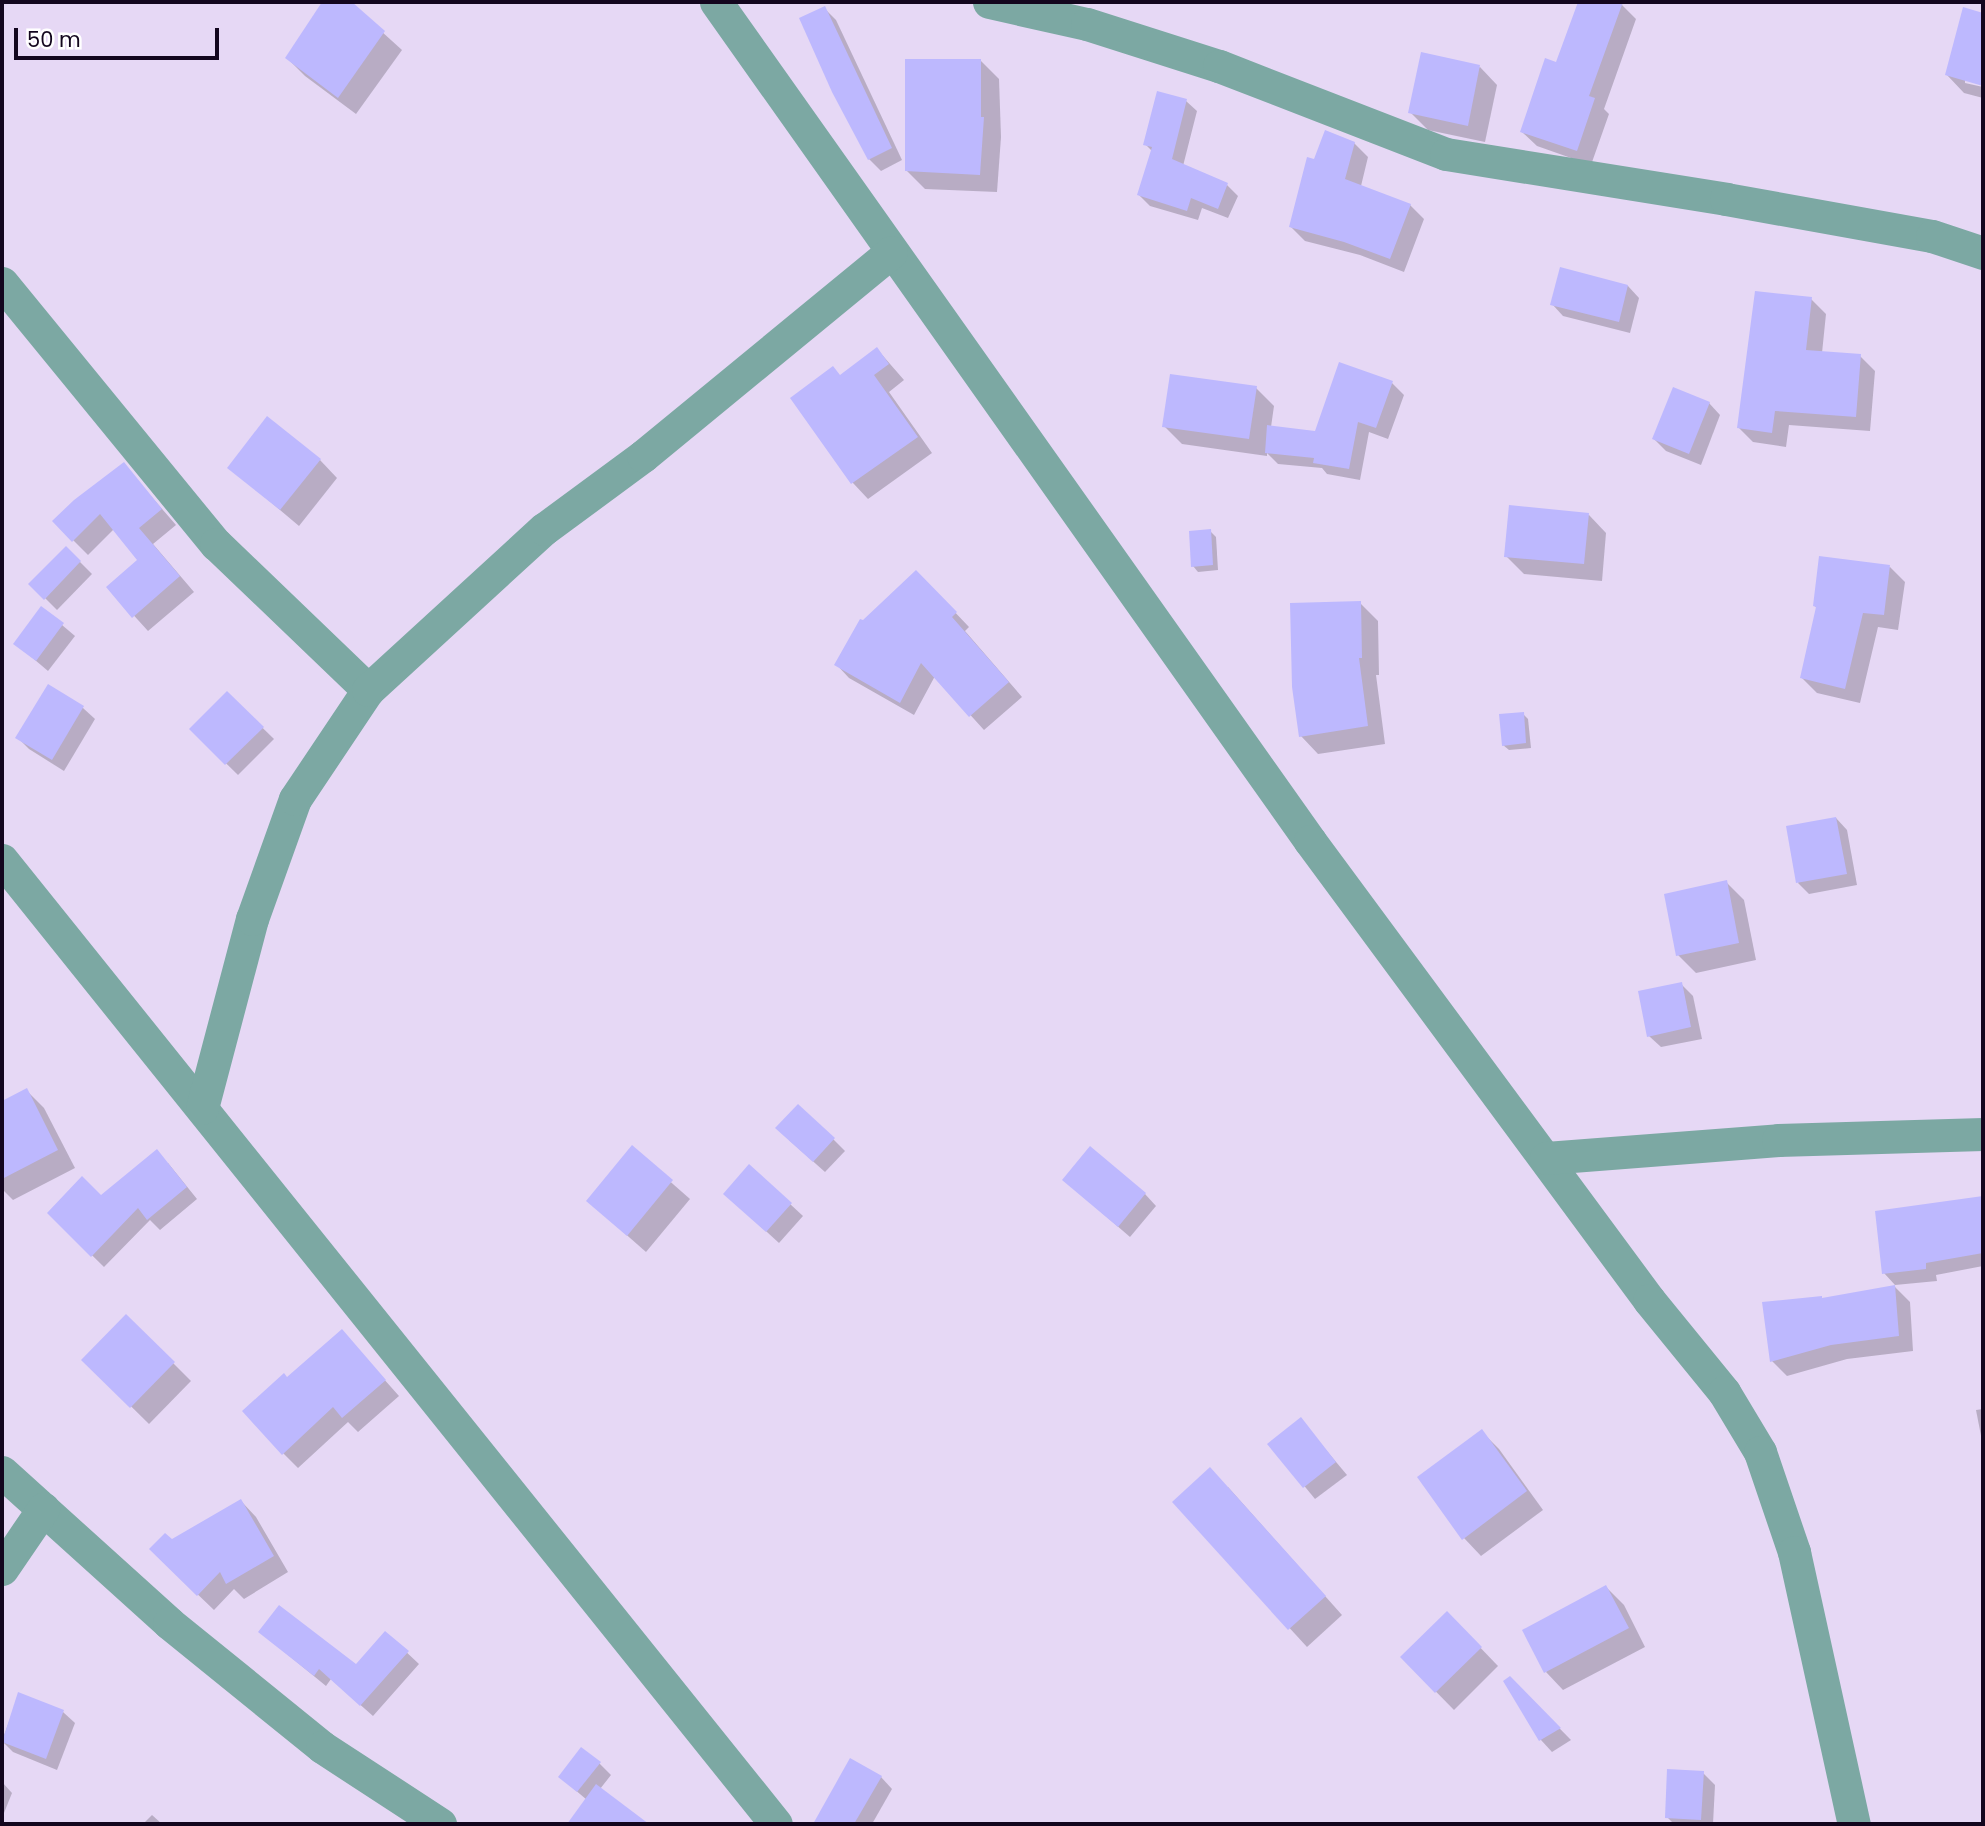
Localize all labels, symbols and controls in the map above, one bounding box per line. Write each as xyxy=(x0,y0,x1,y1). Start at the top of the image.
scale bar xyxy=(18,14,222,58)
text: 50 m xyxy=(27,25,81,54)

